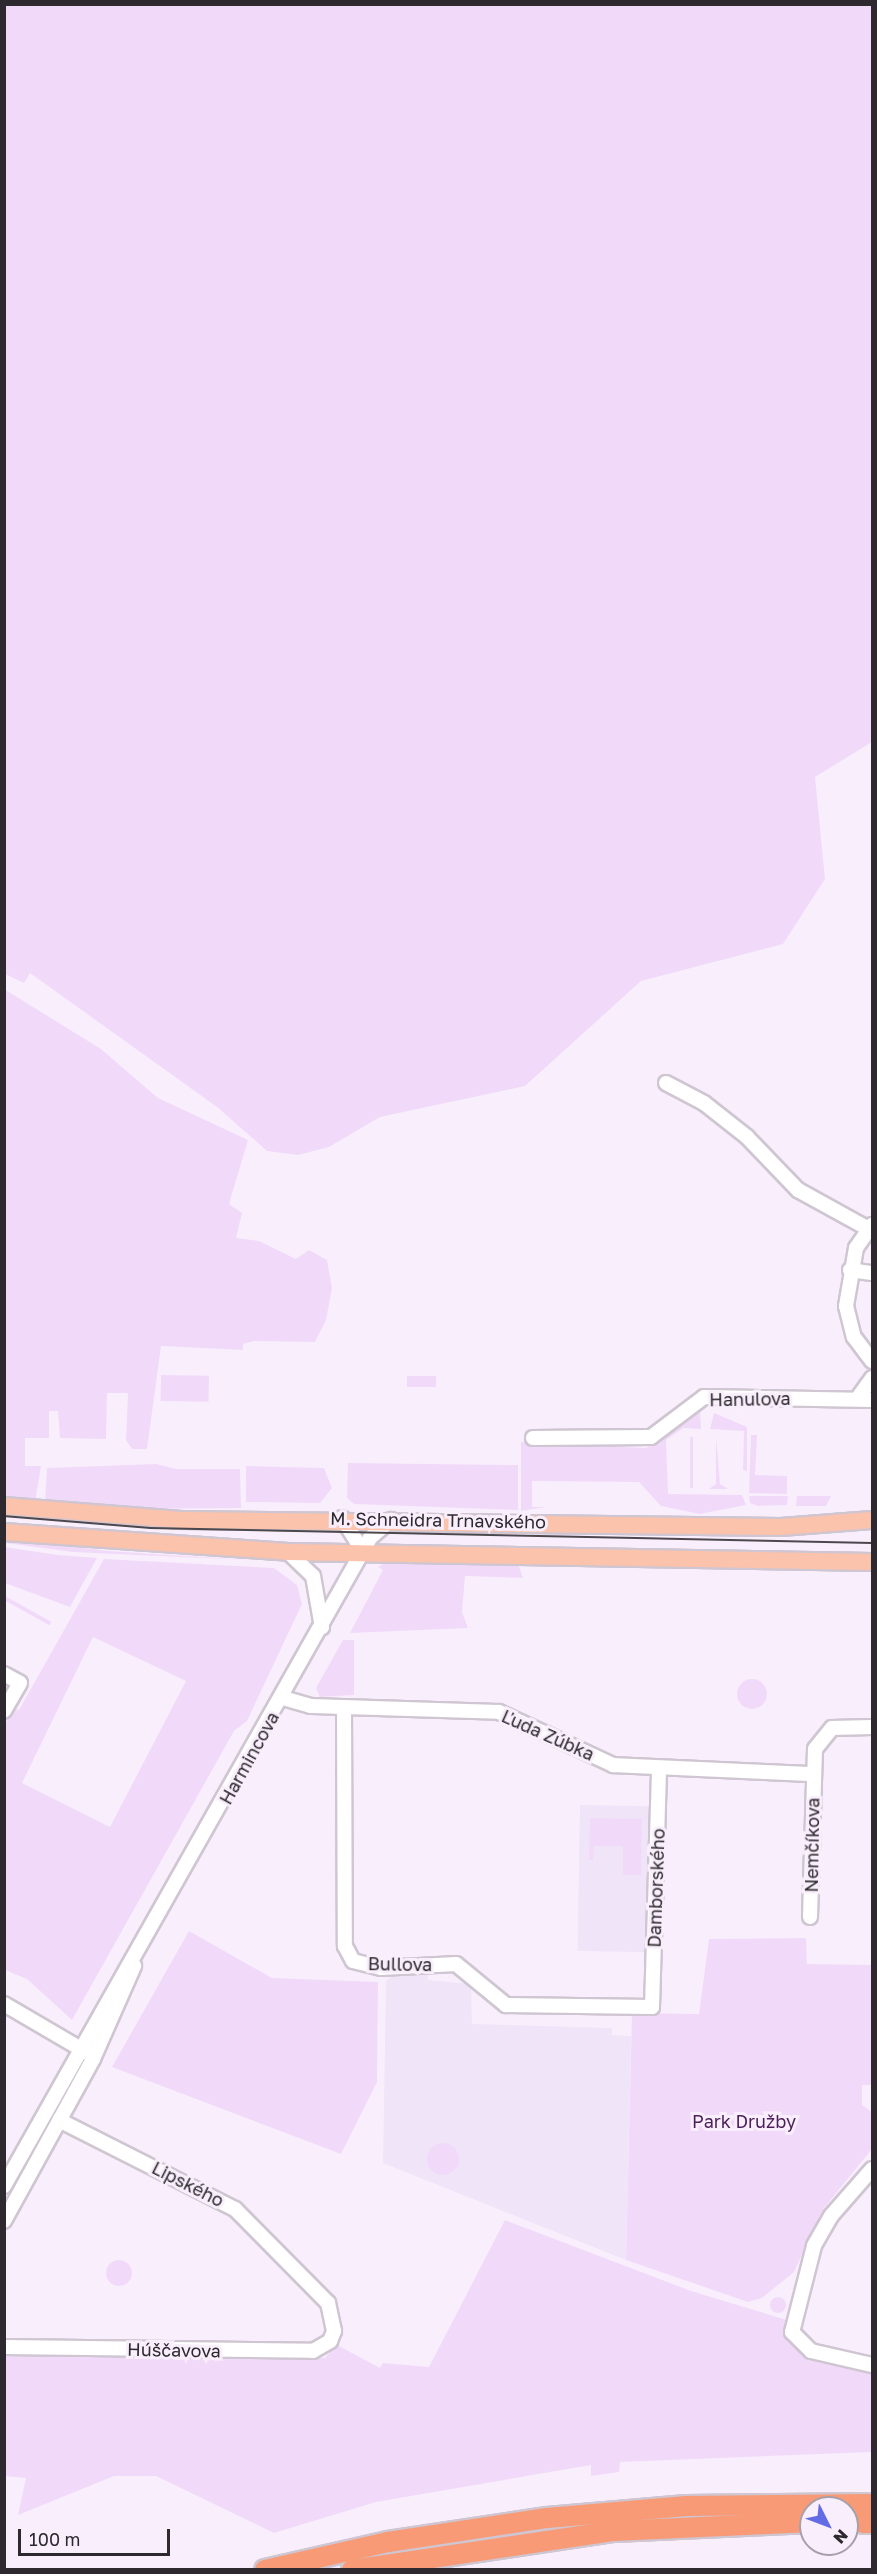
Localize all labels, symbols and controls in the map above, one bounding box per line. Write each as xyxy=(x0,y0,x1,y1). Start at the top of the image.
street label: Hanulova xyxy=(709,1387,791,1411)
street label: M. Schneidra Trnavského xyxy=(330,1507,546,1533)
street label: Ľuda Zúbka xyxy=(498,1705,598,1765)
street label: Harmincova xyxy=(215,1708,283,1808)
street label: Nemčíkova xyxy=(800,1797,824,1893)
street label: Damborského xyxy=(643,1828,669,1948)
street label: Bullova xyxy=(368,1953,432,1975)
park label: Park Družby xyxy=(692,2110,796,2132)
street label: Lipského xyxy=(148,2157,228,2211)
street label: Húščavova xyxy=(127,2338,221,2362)
north arrow xyxy=(799,2496,859,2556)
scale bar xyxy=(21,2517,172,2555)
text: N xyxy=(829,2525,852,2548)
text: 100 m xyxy=(29,2528,80,2550)

